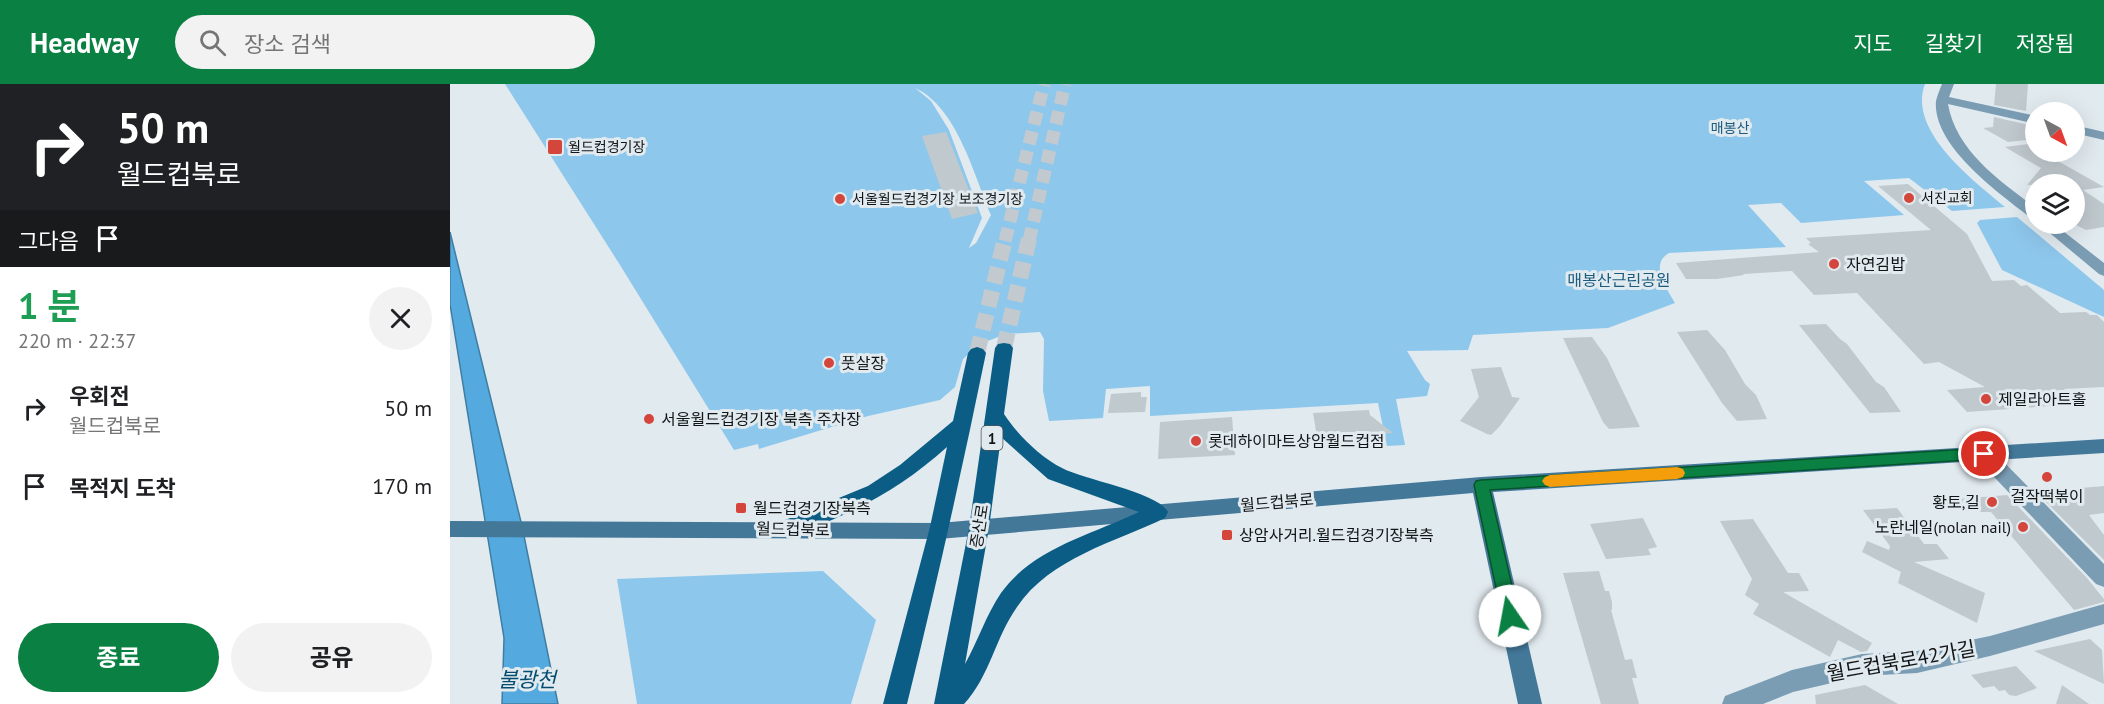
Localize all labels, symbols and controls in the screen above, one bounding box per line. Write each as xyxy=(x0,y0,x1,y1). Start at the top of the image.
search box xyxy=(175,15,595,69)
text: Headway xyxy=(30,24,139,61)
icon: search xyxy=(196,26,229,59)
text: 장소 검색 xyxy=(244,30,331,58)
text: 지도 xyxy=(1853,30,1892,57)
text: 길찾기 xyxy=(1925,30,1983,57)
text: 저장됨 xyxy=(2016,30,2074,57)
text: 50 m xyxy=(117,100,209,155)
north arrow xyxy=(2025,102,2085,162)
map controls xyxy=(2025,102,2085,234)
icon: right xyxy=(18,108,96,186)
park label: 매봉산 xyxy=(1711,119,1749,137)
marker: 월드컵경기장 xyxy=(546,138,564,156)
place label: 월드컵경기장 xyxy=(568,138,645,156)
text: 월드컵북로 xyxy=(117,157,241,191)
button: layers xyxy=(2025,174,2085,234)
place label: 서진교회 xyxy=(1921,189,1973,207)
place label: 서울월드컵경기장 보조경기장 xyxy=(852,190,1023,208)
marker: 서진교회 xyxy=(1902,191,1916,205)
marker: 서울월드컵경기장 보조경기장 xyxy=(833,192,847,206)
icon: arrive xyxy=(91,222,124,255)
text: 그다음 xyxy=(18,227,79,255)
place label: 자연김밥 xyxy=(1846,254,1905,274)
marker: 자연김밥 xyxy=(1827,257,1841,271)
park label: 매봉산근린공원 xyxy=(1567,270,1671,290)
text: 1 분 xyxy=(18,282,81,329)
button: close xyxy=(369,287,432,350)
text: 220 m · 22:37 xyxy=(18,328,136,354)
place label: 풋살장 xyxy=(841,353,885,373)
marker: 풋살장 xyxy=(822,356,836,370)
text: 우회전 xyxy=(69,382,130,410)
place label: 제일라아트홀 xyxy=(1998,389,2087,409)
icon: right xyxy=(18,392,51,425)
marker: 제일라아트홀 xyxy=(1979,392,1993,406)
text: 50 m xyxy=(384,394,432,422)
place label: 서울월드컵경기장 북측 주차장 xyxy=(661,409,861,429)
marker: 서울월드컵경기장 북측 주차장 xyxy=(642,412,656,426)
text: 월드컵북로 xyxy=(69,413,161,439)
road number: 1 xyxy=(982,426,1002,450)
pin xyxy=(1958,428,2009,479)
place label: 롯데하이마트상암월드컵점 xyxy=(1208,431,1385,451)
marker: 롯데하이마트상암월드컵점 xyxy=(1189,434,1203,448)
icon: arrive xyxy=(1967,437,2000,470)
icon: arrive xyxy=(18,470,51,503)
marker: 걸작떡볶이 xyxy=(2040,470,2054,484)
text: 170 m xyxy=(372,472,432,500)
text: 목적지 도착 xyxy=(69,474,176,502)
place label: 걸작떡볶이 xyxy=(2010,486,2084,506)
street label: 월드컵북로 xyxy=(1239,489,1315,515)
place label: 황토,길 xyxy=(1932,492,1980,512)
marker: 황토,길 xyxy=(1985,495,1999,509)
place label: 월드컵경기장북측 xyxy=(753,498,871,518)
marker: 월드컵경기장북측 xyxy=(734,501,748,515)
street label: 증산로 xyxy=(966,502,992,549)
place label: 노란네일(nolan nail) xyxy=(1875,517,2011,537)
street label: 월드컵북로 xyxy=(756,518,830,540)
marker: 노란네일(nolan nail) xyxy=(2016,520,2030,534)
place label: 상암사거리.월드컵경기장북측 xyxy=(1239,525,1434,545)
marker: 상암사거리.월드컵경기장북측 xyxy=(1220,528,1234,542)
position arrow xyxy=(1478,584,1542,648)
button: 종료 xyxy=(18,623,219,692)
button: 공유 xyxy=(231,623,432,692)
street label: 월드컵북로42가길 xyxy=(1825,635,1977,687)
water label: 불광천 xyxy=(498,666,559,693)

